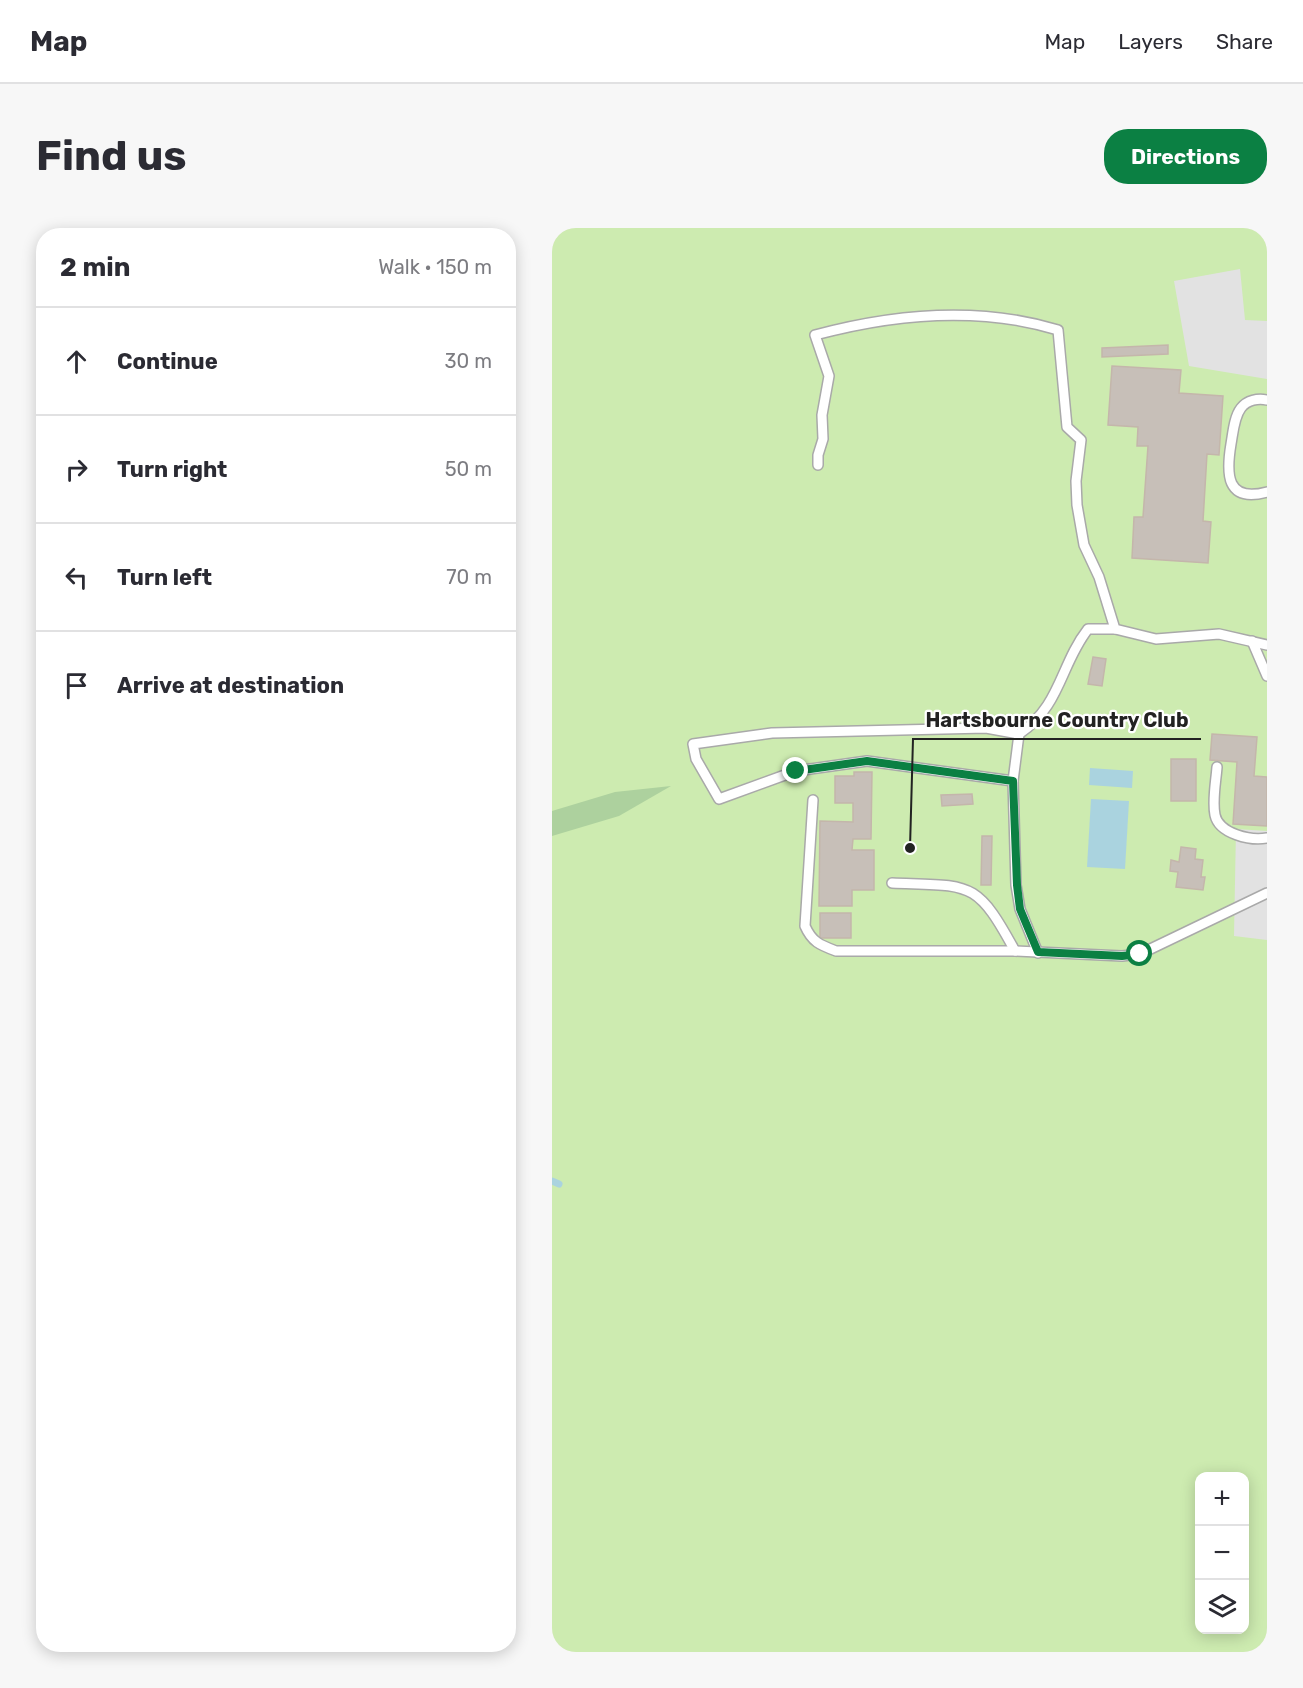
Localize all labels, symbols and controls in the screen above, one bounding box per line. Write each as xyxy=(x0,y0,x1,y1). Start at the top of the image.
text: Map xyxy=(30,25,87,58)
text: Map xyxy=(1044,29,1085,54)
text: Layers xyxy=(1118,29,1183,54)
text: Share xyxy=(1216,29,1273,54)
button: Directions xyxy=(1104,129,1267,184)
text: Find us xyxy=(36,131,187,181)
text: 2 min xyxy=(60,252,130,283)
text: Walk · 150 m xyxy=(378,255,492,279)
icon: ahead xyxy=(60,345,93,378)
text: Continue xyxy=(117,348,218,375)
text: 30 m xyxy=(445,349,492,373)
icon: right xyxy=(60,453,93,486)
text: Turn right xyxy=(117,456,227,483)
text: 50 m xyxy=(445,457,492,481)
icon: left xyxy=(60,561,93,594)
text: Turn left xyxy=(117,564,212,591)
text: 70 m xyxy=(446,565,492,589)
icon: arrive xyxy=(60,669,93,702)
text: Arrive at destination xyxy=(117,672,344,699)
callout: Hartsbourne Country Club xyxy=(913,701,1201,739)
text: Hartsbourne Country Club xyxy=(925,708,1189,732)
route end xyxy=(782,757,808,783)
route start xyxy=(1126,940,1152,966)
map controls xyxy=(1195,1472,1249,1634)
button: + xyxy=(1195,1472,1249,1526)
button: − xyxy=(1195,1526,1249,1580)
button: layers xyxy=(1195,1580,1249,1634)

